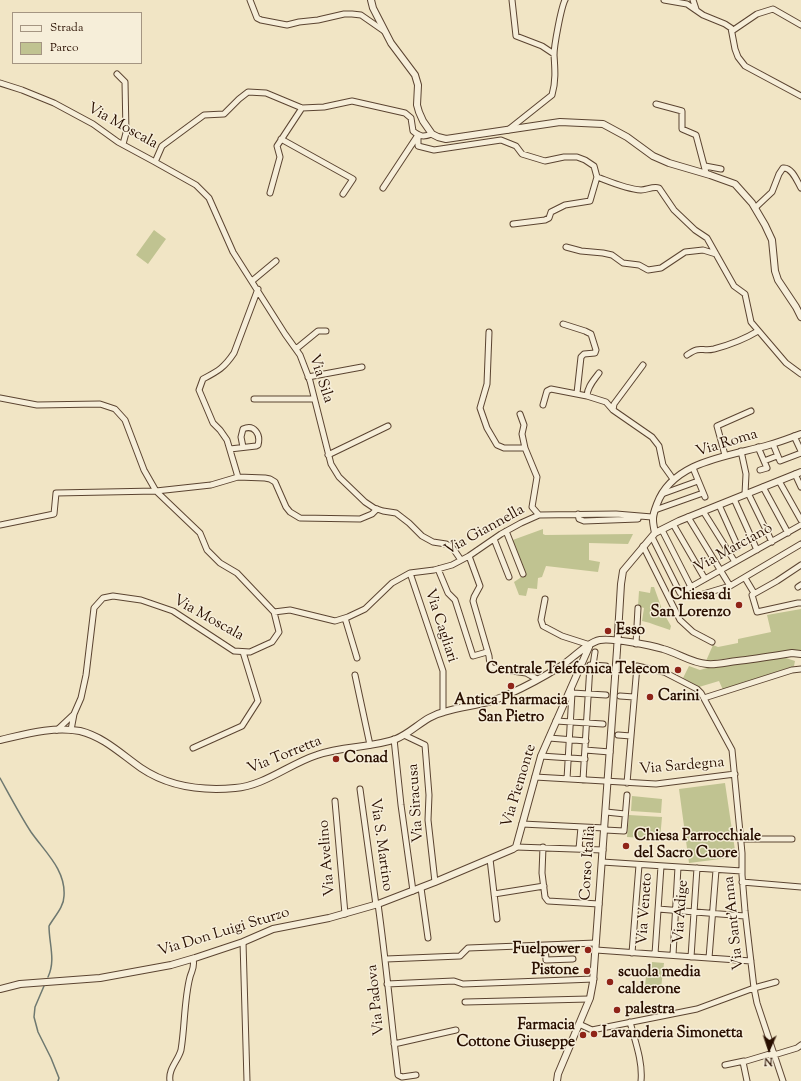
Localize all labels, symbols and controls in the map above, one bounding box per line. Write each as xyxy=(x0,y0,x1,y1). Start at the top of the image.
legend xyxy=(12,12,142,64)
text: Strada xyxy=(50,19,83,37)
text: Parco xyxy=(50,39,78,57)
street label: Via Moscala xyxy=(84,100,160,154)
street label: Via Sila xyxy=(304,352,336,406)
street label: Via Roma xyxy=(694,426,760,462)
street label: Via Giannella xyxy=(442,502,528,560)
street label: Via Marcianò xyxy=(692,520,776,578)
street label: Via Cagliari xyxy=(420,587,460,665)
place label: Chiesa di San Lorenzo xyxy=(650,587,731,622)
street label: Via Moscala xyxy=(170,592,246,646)
marker: Chiesa di San Lorenzo xyxy=(734,600,744,610)
place label: Esso xyxy=(616,622,645,640)
marker: Esso xyxy=(603,626,613,636)
place label: Centrale Telefonica Telecom xyxy=(486,661,670,679)
marker: Centrale Telefonica Telecom xyxy=(673,665,683,675)
marker: Antica Pharmacia San Pietro xyxy=(506,681,516,691)
place label: Carini xyxy=(658,688,700,706)
place label: Antica Pharmacia San Pietro xyxy=(454,692,568,727)
marker: Carini xyxy=(645,692,655,702)
street label: Via Torretta xyxy=(245,733,325,779)
street label: Via Piemonte xyxy=(499,742,541,830)
place label: Conad xyxy=(344,750,388,768)
marker: Conad xyxy=(331,754,341,764)
street label: Via Sardegna xyxy=(639,754,725,780)
street label: Via Siracusa xyxy=(405,763,429,843)
street label: Via S. Martino xyxy=(365,797,395,893)
street label: Via Avelino xyxy=(316,819,340,897)
street label: Corso Italia xyxy=(577,825,601,901)
place label: Chiesa Parrocchiale del Sacro Cuore xyxy=(634,828,761,863)
marker: Chiesa Parrocchiale del Sacro Cuore xyxy=(621,841,631,851)
street label: Via Veneto xyxy=(635,872,657,946)
street label: Via Sant'Anna xyxy=(721,875,749,971)
street label: Via Adige xyxy=(671,879,693,945)
street label: Via Don Luigi Sturzo xyxy=(156,904,292,962)
place label: Fuelpower xyxy=(513,941,580,959)
marker: Fuelpower xyxy=(583,945,593,955)
place label: Pistone xyxy=(532,962,579,980)
street label: Via Padova xyxy=(364,964,390,1036)
place label: scuola media calderone xyxy=(618,964,701,999)
marker: Pistone xyxy=(582,966,592,976)
marker: scuola media calderone xyxy=(605,977,615,987)
place label: palestra xyxy=(625,1001,675,1019)
marker: palestra xyxy=(612,1005,622,1015)
place label: Farmacia Cottone Giuseppe xyxy=(457,1017,575,1052)
place label: Lavanderia Simonetta xyxy=(602,1025,743,1043)
marker: Lavanderia Simonetta xyxy=(589,1029,599,1039)
north arrow xyxy=(749,1029,789,1069)
marker: Farmacia Cottone Giuseppe xyxy=(578,1030,588,1040)
text: N xyxy=(764,1053,773,1069)

